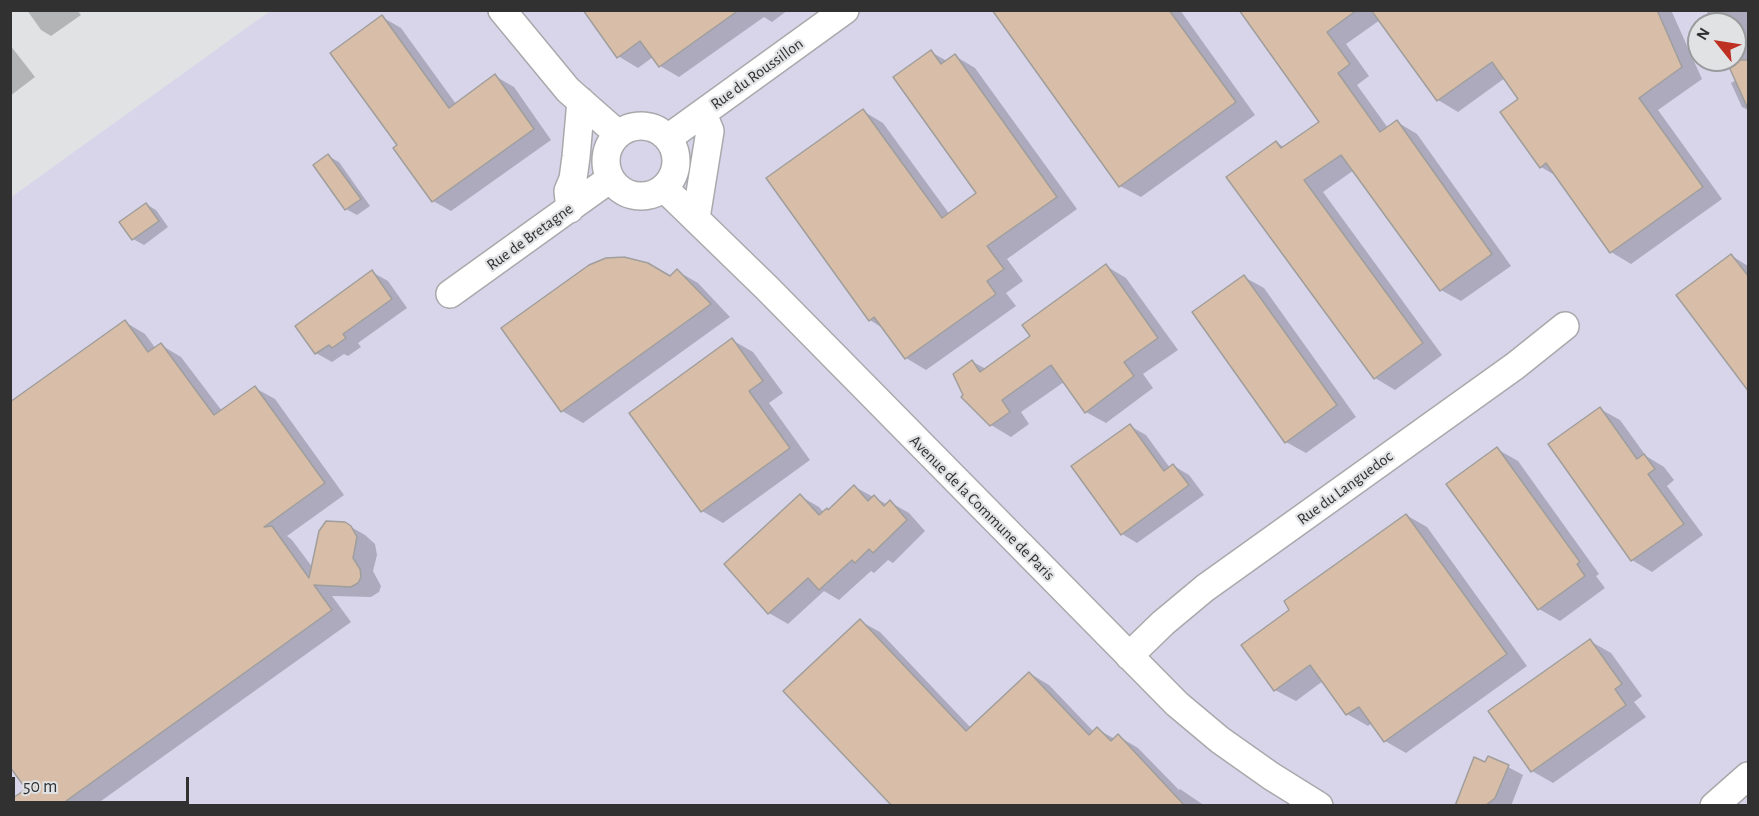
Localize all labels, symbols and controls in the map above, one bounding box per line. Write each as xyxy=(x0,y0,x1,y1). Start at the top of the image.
north arrow xyxy=(1687,12,1747,72)
text: N xyxy=(1693,25,1713,43)
street label: Rue du Roussillon xyxy=(707,34,807,114)
street label: Rue de Bretagne xyxy=(483,199,577,275)
street label: Avenue de la Commune de Paris xyxy=(905,431,1059,585)
street label: Rue du Languedoc xyxy=(1293,447,1397,529)
scale bar xyxy=(15,765,192,803)
text: 50 m xyxy=(23,778,57,796)

